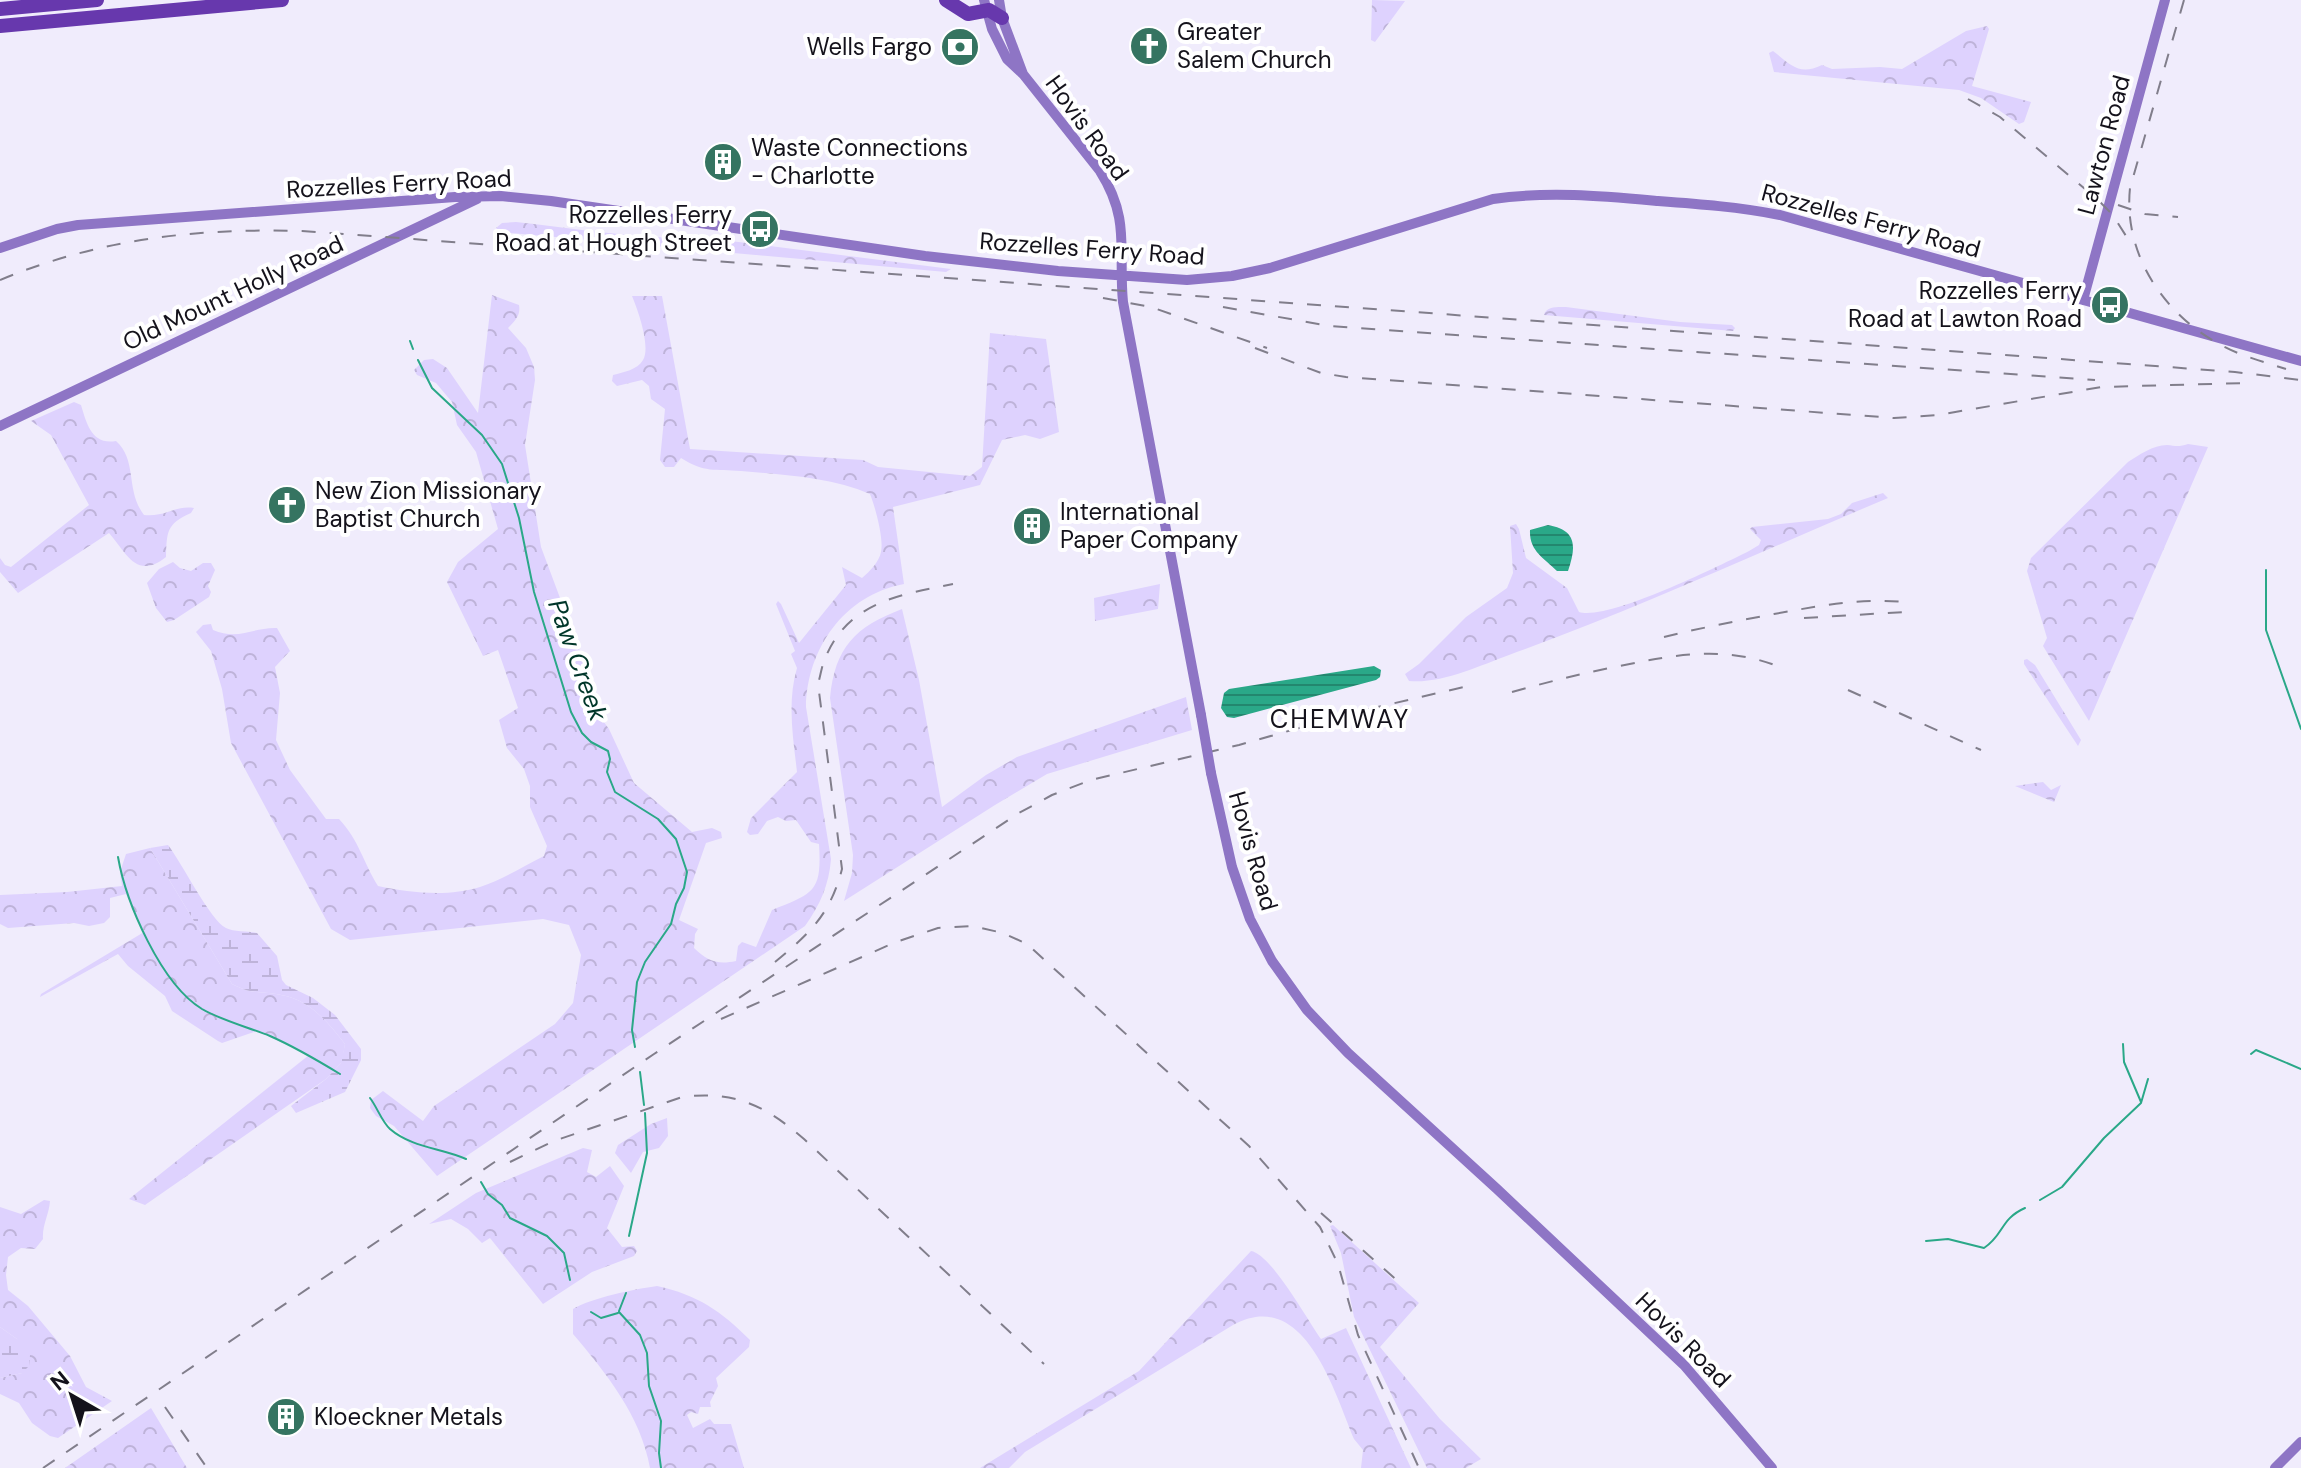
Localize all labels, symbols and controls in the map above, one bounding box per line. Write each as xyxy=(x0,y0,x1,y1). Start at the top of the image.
place label: Greater Salem Church xyxy=(1177,16,1331,75)
church icon: Greater Salem Church xyxy=(1128,25,1170,67)
bank icon: Wells Fargo xyxy=(939,26,981,68)
place label: Wells Fargo xyxy=(806,31,932,62)
street label: Hovis Road xyxy=(1039,69,1136,186)
street label: Lawton Road xyxy=(2070,72,2137,218)
place label: Waste Connections - Charlotte xyxy=(751,132,968,191)
building icon: Waste Connections - Charlotte xyxy=(702,141,744,183)
street label: Rozzelles Ferry Road xyxy=(286,162,512,205)
street label: Rozzelles Ferry Road xyxy=(1758,176,1984,265)
place label: Rozzelles Ferry Road at Hough Street xyxy=(495,199,732,258)
bus stop icon: Rozzelles Ferry Road at Hough Street xyxy=(739,208,781,250)
street label: Rozzelles Ferry Road xyxy=(978,225,1206,272)
street label: Old Mount Holly Road xyxy=(117,228,348,357)
place label: Rozzelles Ferry Road at Lawton Road xyxy=(1848,275,2082,334)
bus stop icon: Rozzelles Ferry Road at Lawton Road xyxy=(2089,284,2131,326)
place label: New Zion Missionary Baptist Church xyxy=(315,475,542,534)
church icon: New Zion Missionary Baptist Church xyxy=(266,484,308,526)
place label: International Paper Company xyxy=(1060,496,1238,555)
building icon: International Paper Company xyxy=(1011,505,1053,547)
water label: Paw Creek xyxy=(540,594,616,726)
district label: CHEMWAY xyxy=(1270,702,1410,736)
street label: Hovis Road xyxy=(1222,788,1285,914)
street label: Hovis Road xyxy=(1629,1285,1738,1394)
north arrow xyxy=(32,1356,112,1436)
text: N xyxy=(44,1365,75,1397)
building icon: Kloeckner Metals xyxy=(265,1396,307,1438)
place label: Kloeckner Metals xyxy=(314,1401,503,1432)

